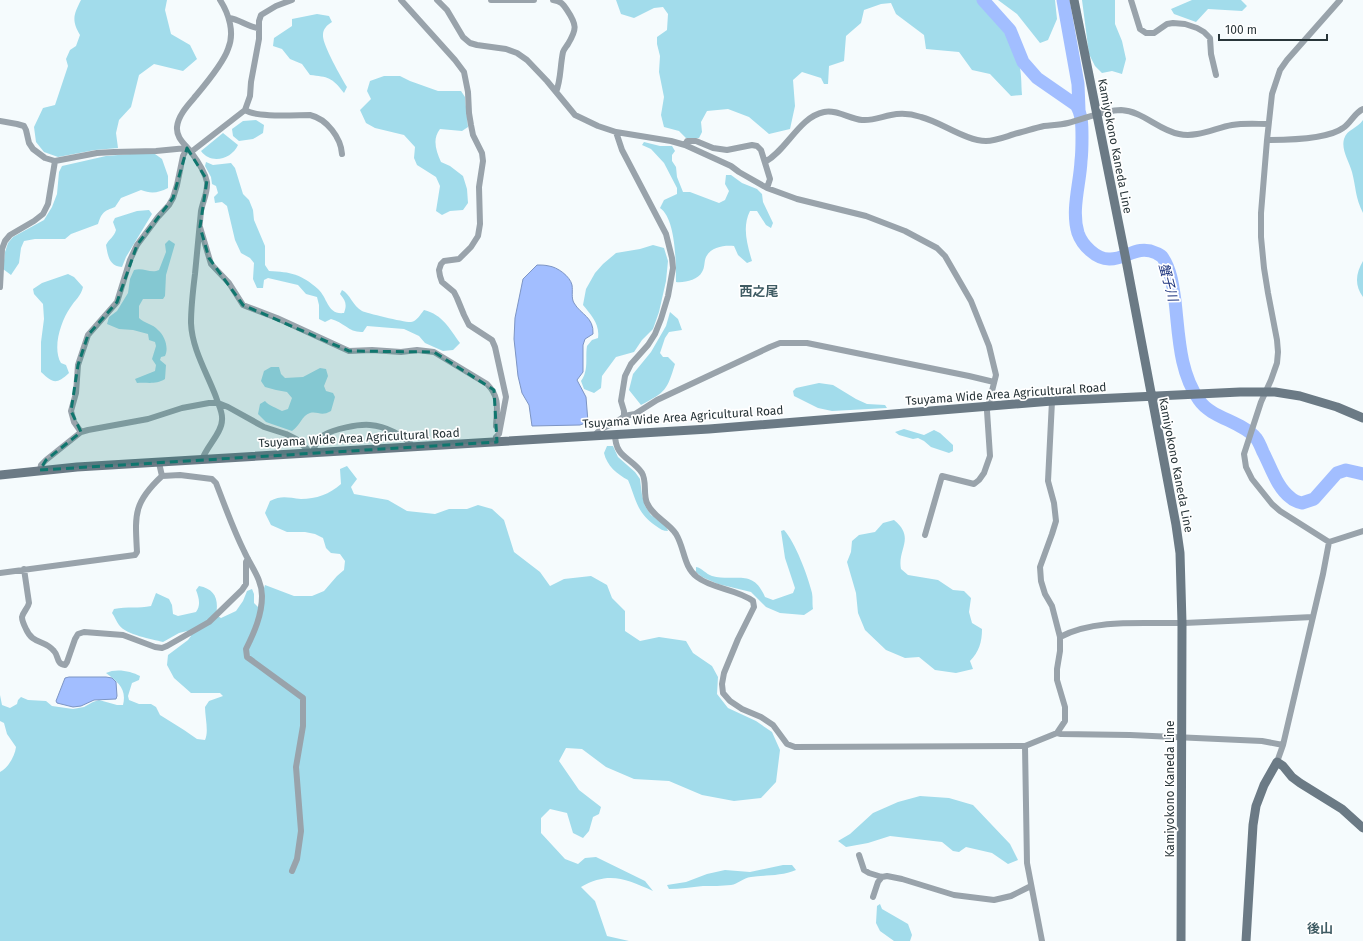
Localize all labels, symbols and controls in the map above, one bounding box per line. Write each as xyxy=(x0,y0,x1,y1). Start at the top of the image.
scale bar xyxy=(1219,16,1327,42)
text: 100 m xyxy=(1225,23,1257,37)
street label: Kamiyokono Kaneda Line xyxy=(1095,77,1135,215)
water label: 蟹子川 xyxy=(1156,261,1181,305)
district label: 西之尾 xyxy=(739,284,779,299)
street label: Tsuyama Wide Area Agricultural Road xyxy=(905,380,1107,408)
street label: Kamiyokono Kaneda Line xyxy=(1156,396,1196,534)
street label: Tsuyama Wide Area Agricultural Road xyxy=(582,403,784,431)
street label: Tsuyama Wide Area Agricultural Road xyxy=(258,426,460,450)
street label: Kamiyokono Kaneda Line xyxy=(1163,720,1177,858)
district label: 後山 xyxy=(1307,921,1333,936)

